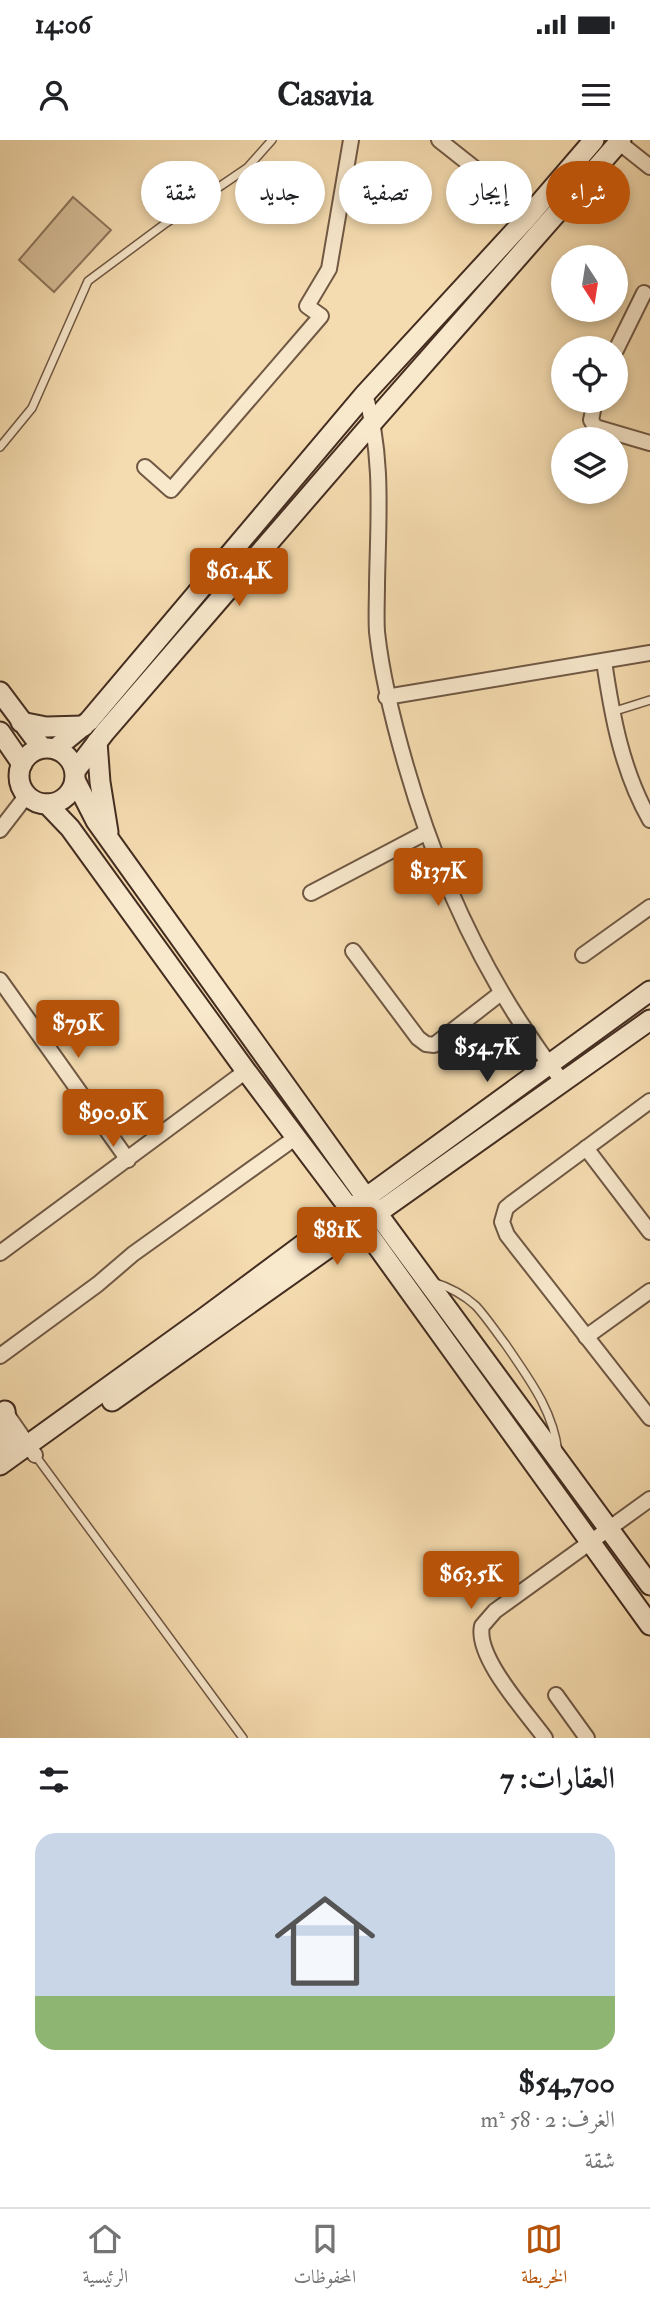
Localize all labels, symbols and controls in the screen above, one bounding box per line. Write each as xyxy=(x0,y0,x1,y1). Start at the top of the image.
text: 14:06 xyxy=(35,9,91,41)
text: Casavia xyxy=(277,75,373,115)
icon: person xyxy=(35,76,73,114)
icon: menu xyxy=(577,76,615,114)
chip: شقة xyxy=(141,161,221,224)
chip: جديد xyxy=(235,161,325,224)
chip: تصفية xyxy=(339,161,432,224)
chip: إيجار xyxy=(446,161,532,224)
chip: شراء xyxy=(546,161,630,224)
north arrow xyxy=(551,245,628,322)
map controls xyxy=(551,245,628,504)
button: locate xyxy=(551,336,628,413)
button: layers xyxy=(551,427,628,504)
pin: $61.4K xyxy=(182,548,296,608)
text: $61.4K xyxy=(206,556,272,585)
pin: $137K xyxy=(389,848,487,908)
text: $137K xyxy=(410,856,466,885)
pin: $79K xyxy=(37,1000,119,1060)
text: $79K xyxy=(52,1008,104,1037)
pin: $54.7K xyxy=(430,1024,544,1084)
text: $54.7K xyxy=(454,1032,520,1061)
pin: $90.9K xyxy=(56,1090,170,1149)
text: $90.9K xyxy=(79,1097,147,1126)
pin: $81K xyxy=(296,1208,378,1267)
text: $81K xyxy=(313,1215,361,1244)
pin: $63.5K xyxy=(414,1552,528,1611)
text: $63.5K xyxy=(439,1559,503,1588)
text: العقارات: 7 xyxy=(500,1760,615,1797)
icon: filters xyxy=(35,1761,73,1799)
icon: home xyxy=(262,1878,388,2004)
text: $54,700 xyxy=(518,2064,615,2101)
text: الغرف: 2 · 58 m² xyxy=(481,2105,615,2134)
text: شقة xyxy=(585,2146,615,2175)
tab: الرئيسية xyxy=(83,2220,128,2295)
tab: المحفوظات xyxy=(293,2220,356,2295)
tab: الخريطة xyxy=(521,2220,567,2295)

